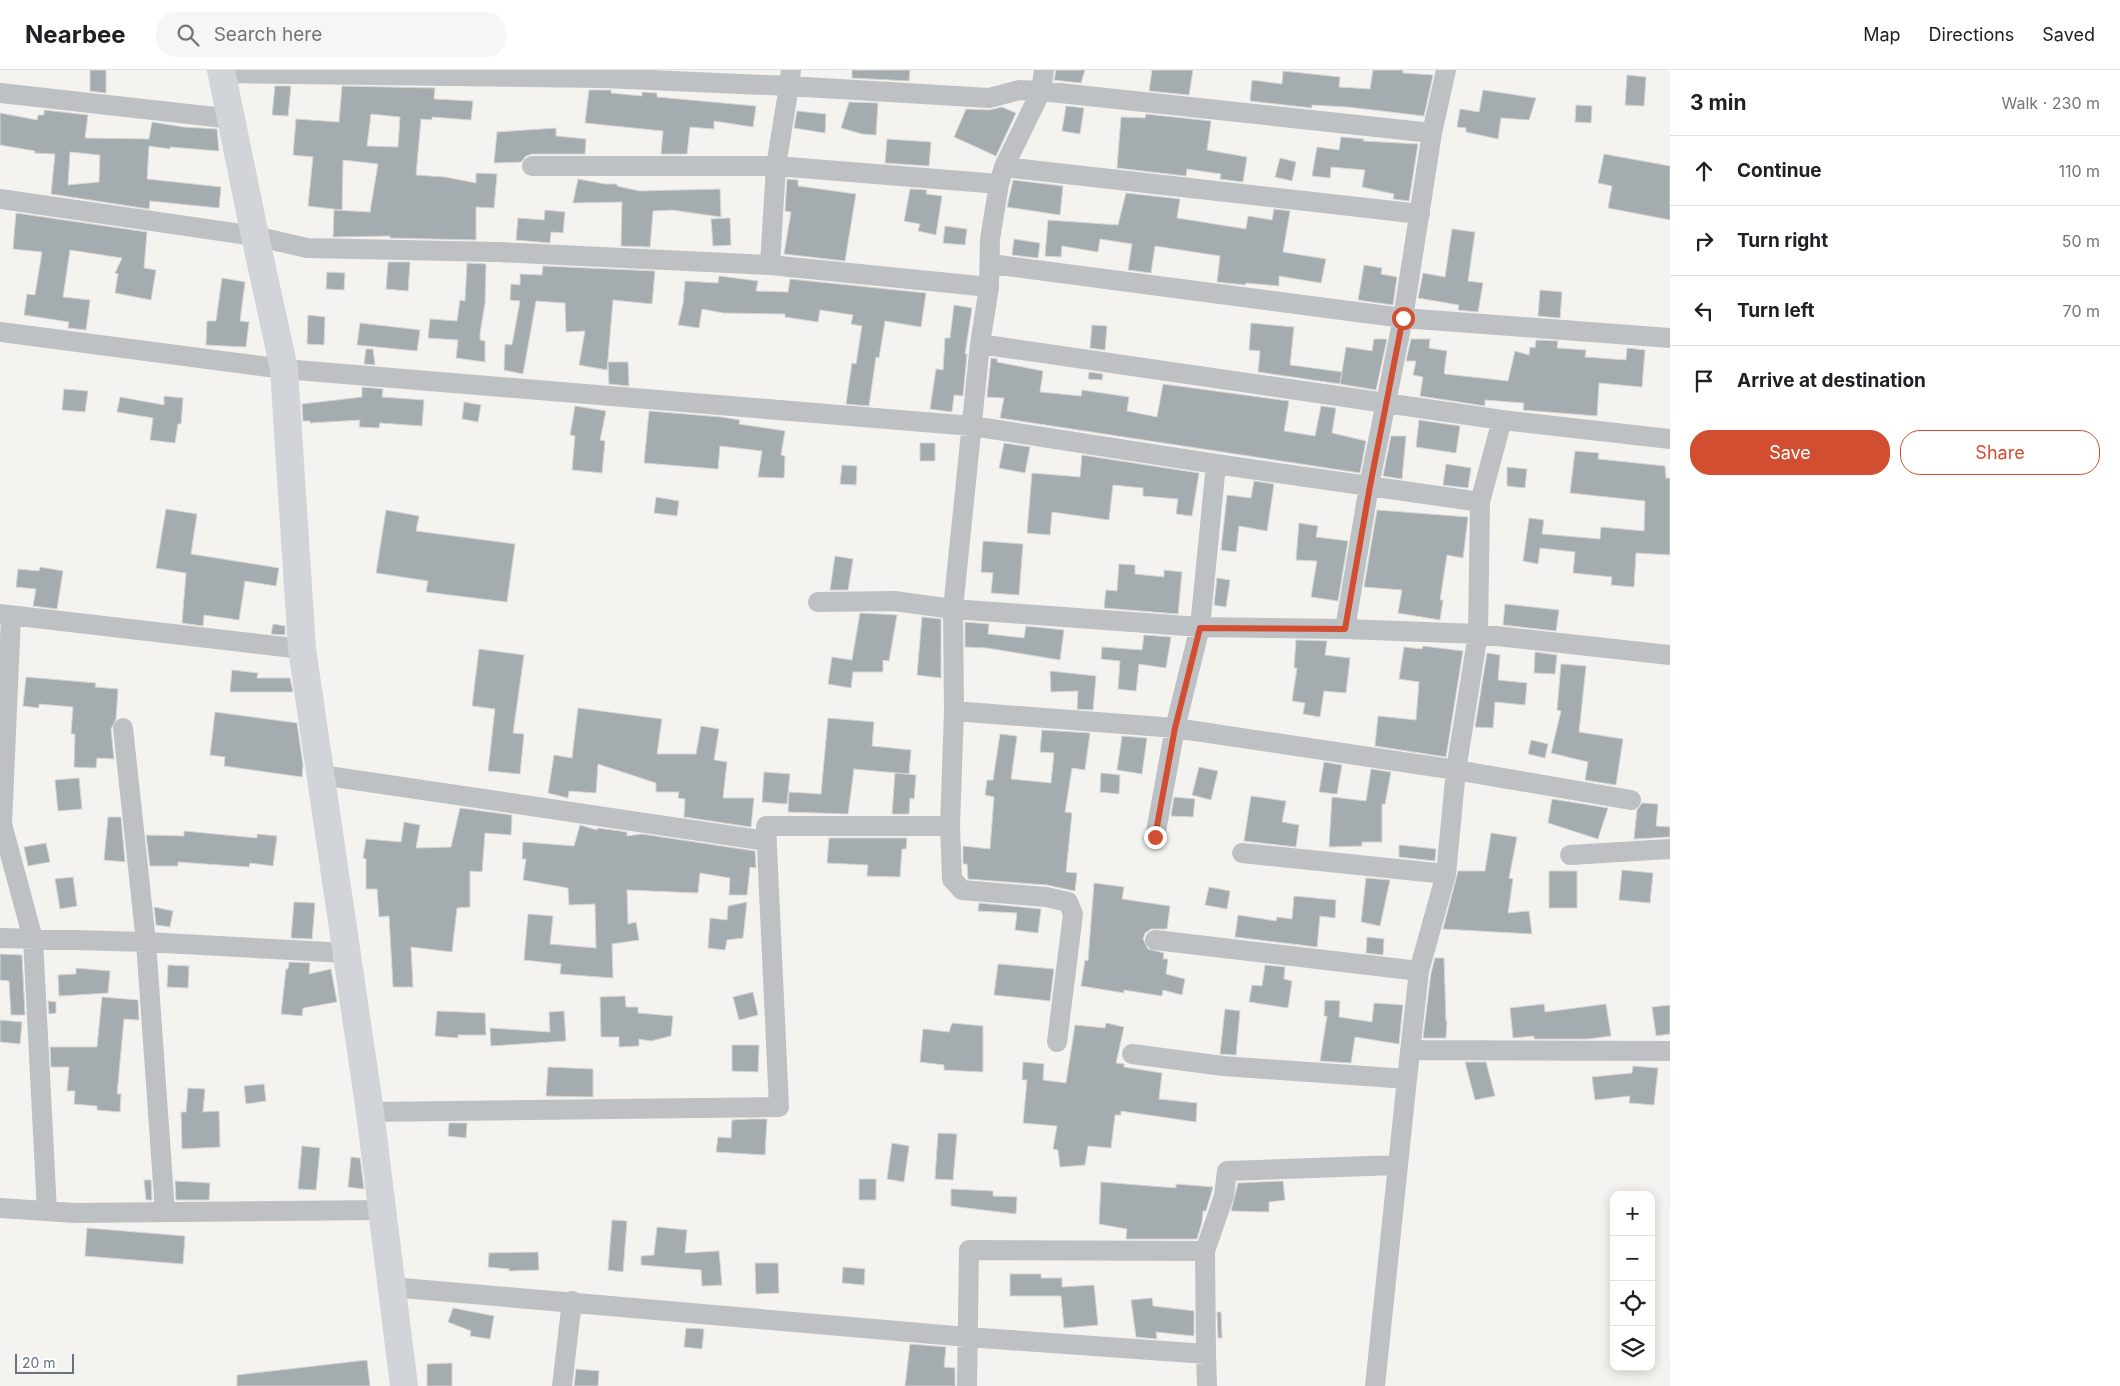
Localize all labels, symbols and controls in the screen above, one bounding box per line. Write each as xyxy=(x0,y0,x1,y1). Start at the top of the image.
search box xyxy=(156,12,506,57)
text: Nearbee xyxy=(25,20,126,49)
icon: search xyxy=(174,21,202,49)
text: Search here xyxy=(214,23,322,46)
text: Map xyxy=(1863,24,1901,45)
text: Directions xyxy=(1929,24,2014,45)
text: Saved xyxy=(2042,24,2095,45)
text: 3 min xyxy=(1690,90,1746,115)
text: Walk · 230 m xyxy=(2002,93,2100,113)
icon: ahead xyxy=(1690,157,1718,185)
text: Continue xyxy=(1737,159,1822,182)
text: 110 m xyxy=(2058,161,2100,181)
icon: right xyxy=(1690,227,1718,255)
text: Turn right xyxy=(1737,229,1828,252)
text: 50 m xyxy=(2062,231,2100,251)
icon: left xyxy=(1690,297,1718,325)
text: Turn left xyxy=(1737,299,1815,322)
text: 70 m xyxy=(2063,301,2100,321)
route start xyxy=(1392,307,1415,330)
icon: arrive xyxy=(1690,367,1718,395)
text: Arrive at destination xyxy=(1737,369,1926,392)
button: Save xyxy=(1690,430,1890,475)
button: Share xyxy=(1900,430,2100,475)
route end xyxy=(1144,826,1167,849)
map controls xyxy=(1610,1191,1655,1371)
button: + xyxy=(1610,1191,1655,1236)
button: − xyxy=(1610,1236,1655,1281)
button: locate xyxy=(1610,1281,1655,1326)
button: layers xyxy=(1610,1326,1655,1371)
scale bar xyxy=(15,1351,74,1374)
text: 20 m xyxy=(22,1354,56,1371)

